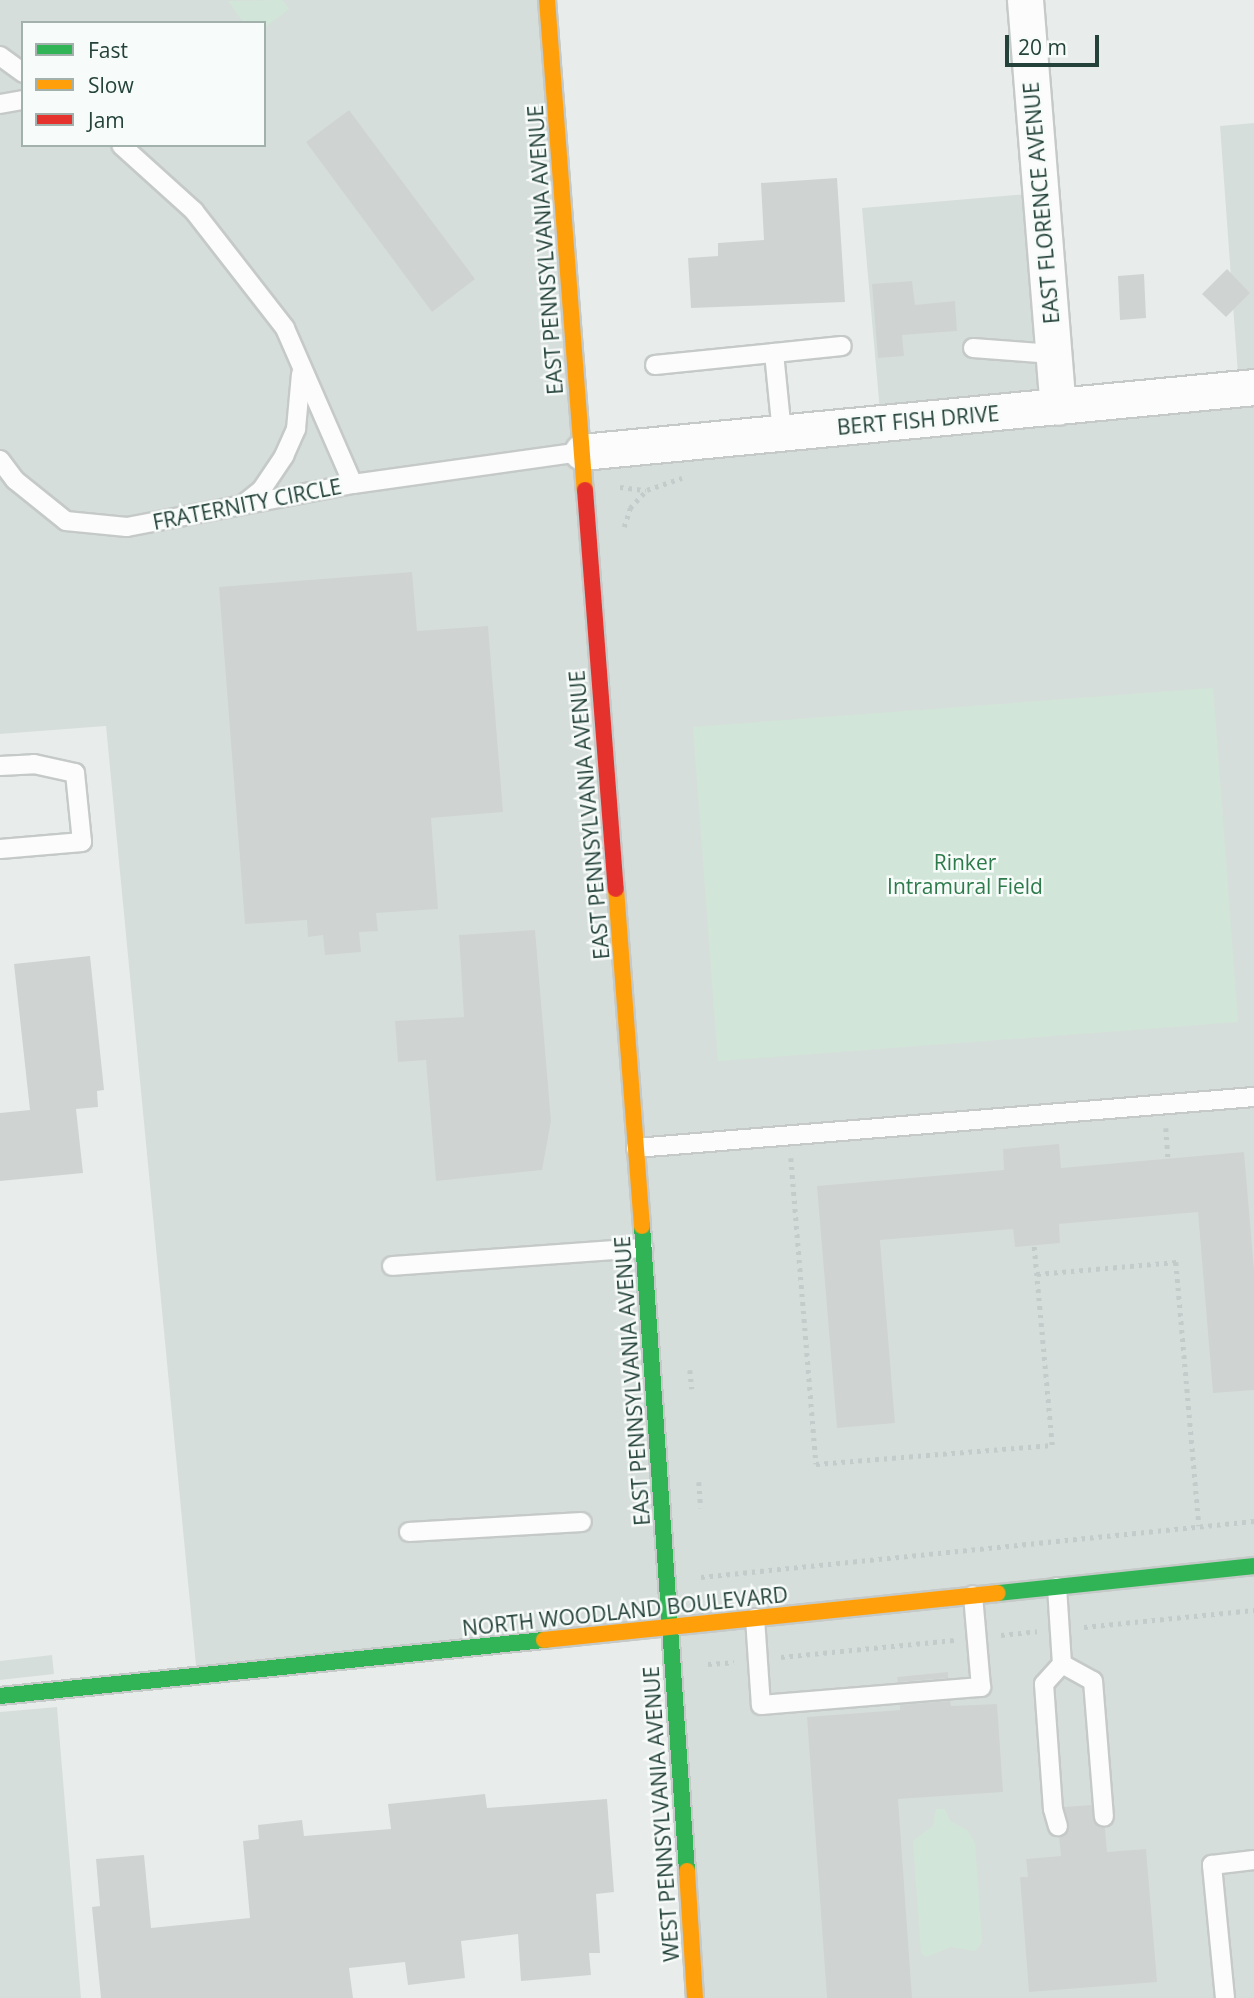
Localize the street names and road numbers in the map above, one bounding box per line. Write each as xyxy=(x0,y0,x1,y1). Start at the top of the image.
street label: EAST FLORENCE AVENUE xyxy=(1018,81,1064,325)
street label: EAST PENNSYLVANIA AVENUE xyxy=(522,104,568,396)
street label: BERT FISH DRIVE xyxy=(836,400,1000,440)
street label: FRATERNITY CIRCLE xyxy=(151,473,343,535)
street label: EAST PENNSYLVANIA AVENUE xyxy=(564,669,614,961)
street label: EAST PENNSYLVANIA AVENUE xyxy=(609,1235,655,1527)
street label: NORTH WOODLAND BOULEVARD xyxy=(461,1581,789,1641)
street label: WEST PENNSYLVANIA AVENUE xyxy=(638,1665,684,1963)

